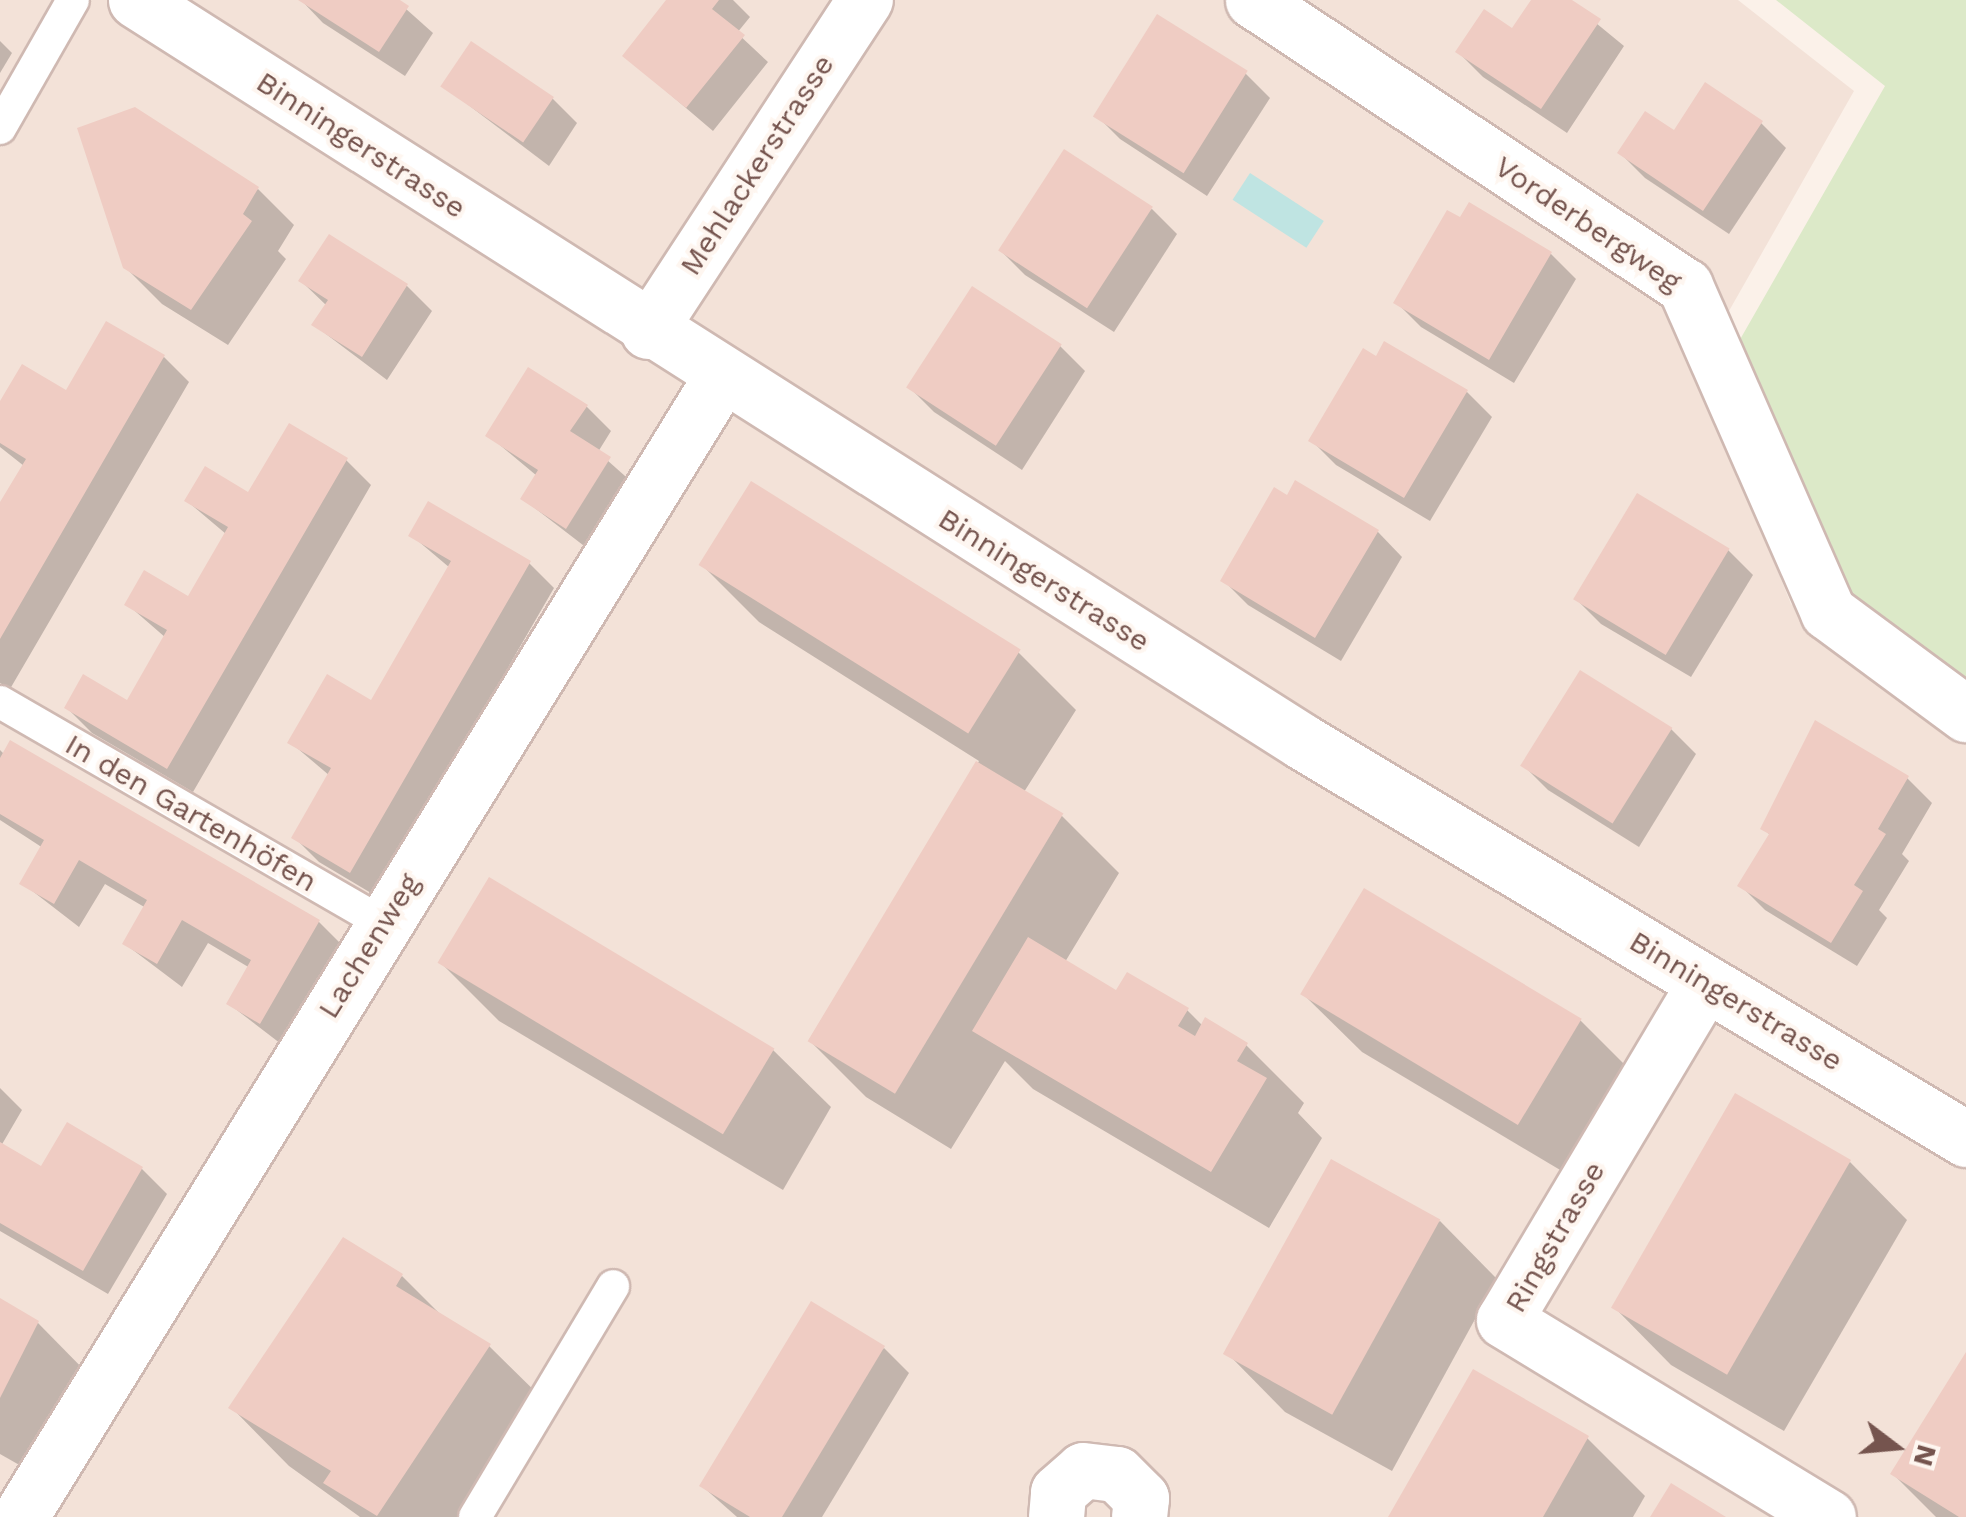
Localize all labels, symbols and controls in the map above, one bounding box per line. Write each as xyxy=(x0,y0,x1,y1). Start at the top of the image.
street label: Mehlackerstrasse xyxy=(672,48,842,282)
street label: Binningerstrasse xyxy=(250,64,472,226)
street label: Vorderbergweg xyxy=(1488,148,1688,300)
street label: Binningerstrasse xyxy=(932,501,1156,659)
street label: In den Gartenhöfen xyxy=(59,726,323,900)
street label: Lachenweg xyxy=(310,867,428,1025)
street label: Binningerstrasse xyxy=(1623,923,1849,1079)
street label: Ringstrasse xyxy=(1497,1155,1613,1319)
north arrow xyxy=(1846,1397,1946,1497)
text: N xyxy=(1907,1441,1944,1470)

